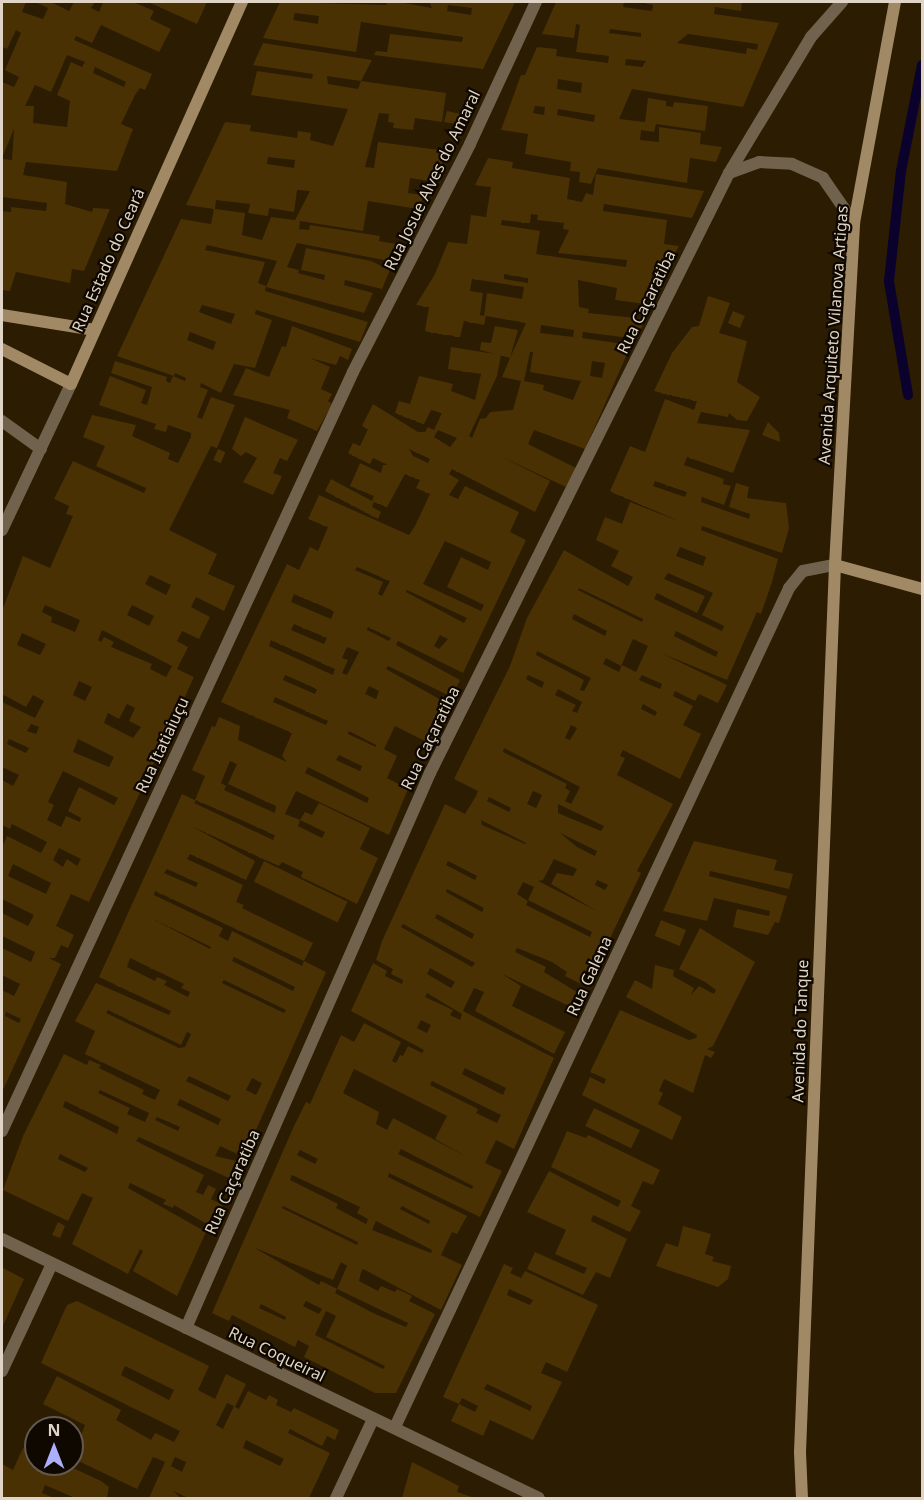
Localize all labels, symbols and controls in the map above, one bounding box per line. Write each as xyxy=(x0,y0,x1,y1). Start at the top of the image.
street label: Rua Josue Alves do Amaral xyxy=(380,87,484,273)
street label: Rua Estado do Ceará xyxy=(68,185,148,335)
street label: Avenida Arquiteto Vilanova Artigas xyxy=(814,205,852,465)
street label: Rua Caçaratiba xyxy=(613,247,679,357)
street label: Rua Caçaratiba xyxy=(397,683,463,793)
street label: Rua Itatiaiuçu xyxy=(131,694,193,796)
street label: Rua Galena xyxy=(562,933,616,1019)
street label: Avenida do Tanque xyxy=(788,959,812,1103)
street label: Rua Caçaratiba xyxy=(200,1127,264,1237)
street label: Rua Coqueiral xyxy=(226,1322,328,1386)
north arrow xyxy=(24,1416,84,1476)
text: N xyxy=(47,1419,61,1441)

